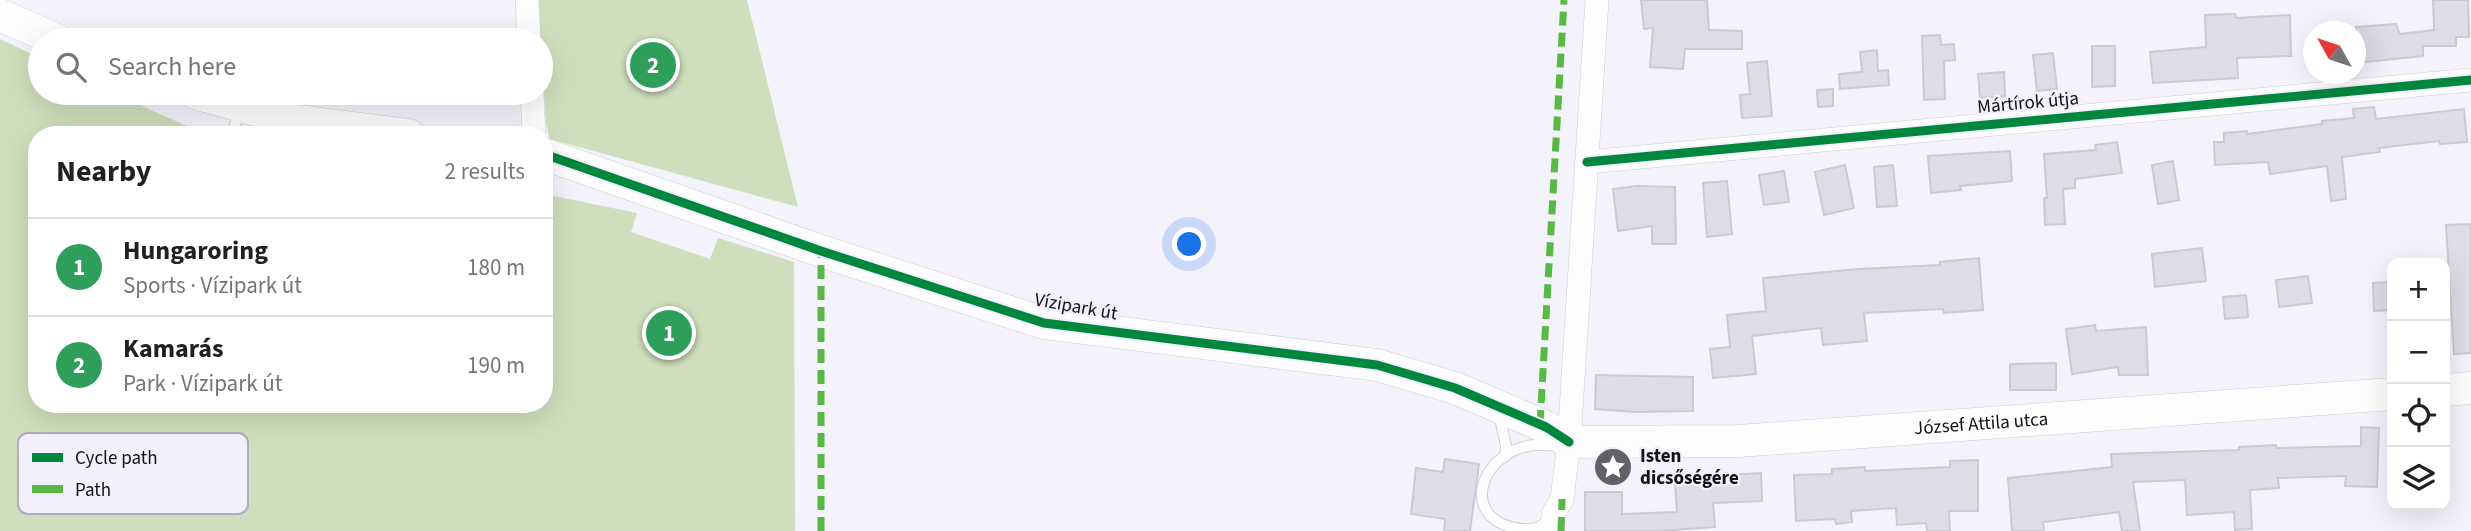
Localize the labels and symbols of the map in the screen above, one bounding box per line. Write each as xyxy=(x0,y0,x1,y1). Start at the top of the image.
north arrow xyxy=(2303,21,2366,84)
pin: 2 xyxy=(630,39,676,91)
street label: Mártírok útja xyxy=(1976,85,2080,121)
your location xyxy=(1172,227,1206,261)
street label: Vízipark út xyxy=(1032,286,1120,328)
pin: 1 xyxy=(646,307,692,359)
street label: József Attila utca xyxy=(1913,405,2049,442)
legend xyxy=(18,433,248,514)
place label: Isten dicsőségére xyxy=(1640,443,1739,492)
text: Cycle path xyxy=(75,445,157,472)
place icon: Isten dicsőségére xyxy=(1592,446,1634,488)
text: Path xyxy=(75,477,111,504)

